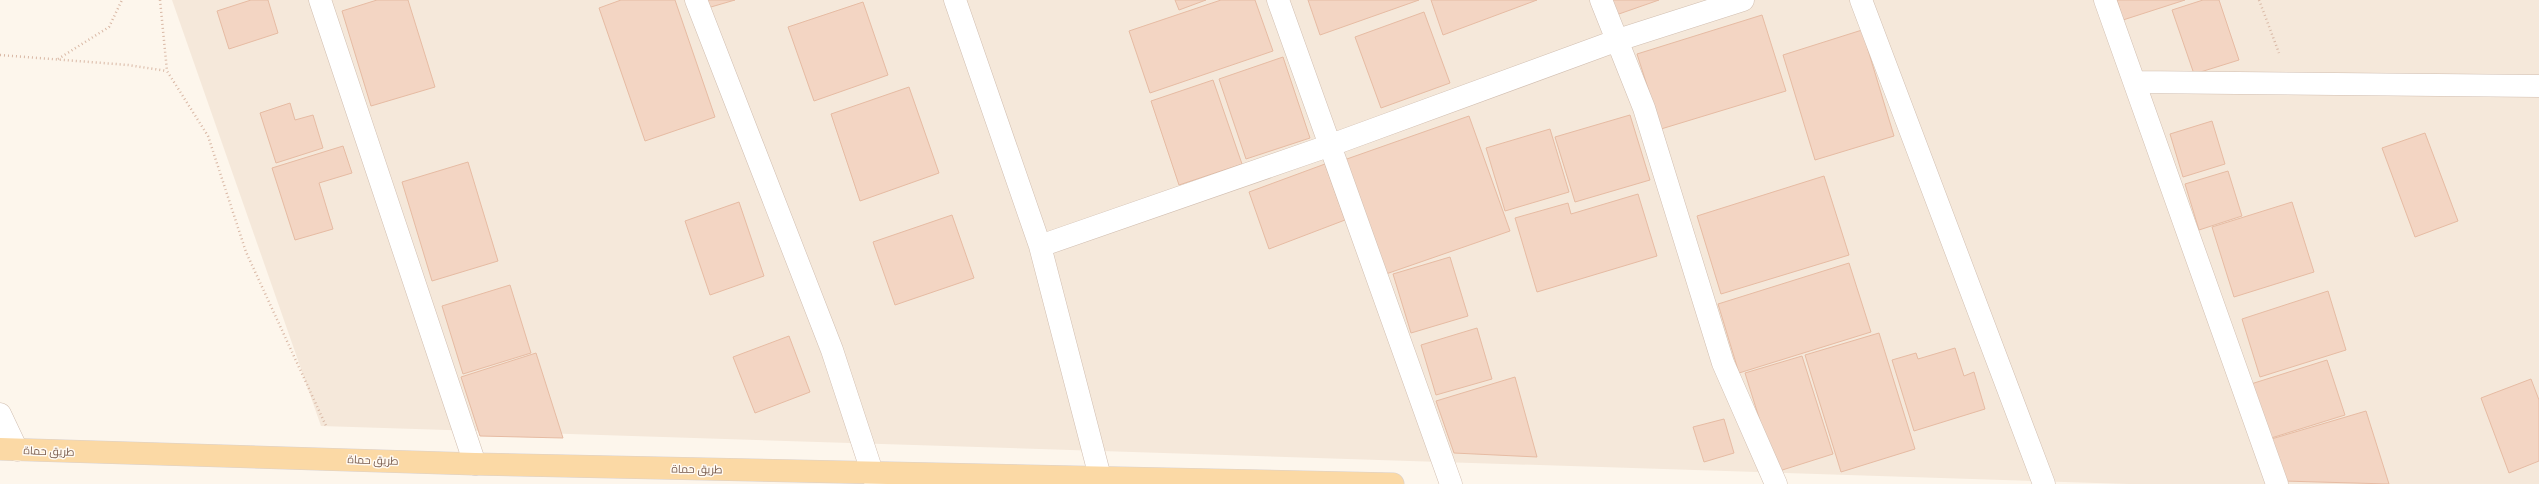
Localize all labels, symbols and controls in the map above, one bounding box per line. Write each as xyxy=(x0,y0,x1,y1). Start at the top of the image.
street label: طريق حماة xyxy=(23,443,75,460)
street label: طريق حماة xyxy=(347,452,399,469)
street label: طريق حماة xyxy=(671,462,723,477)

